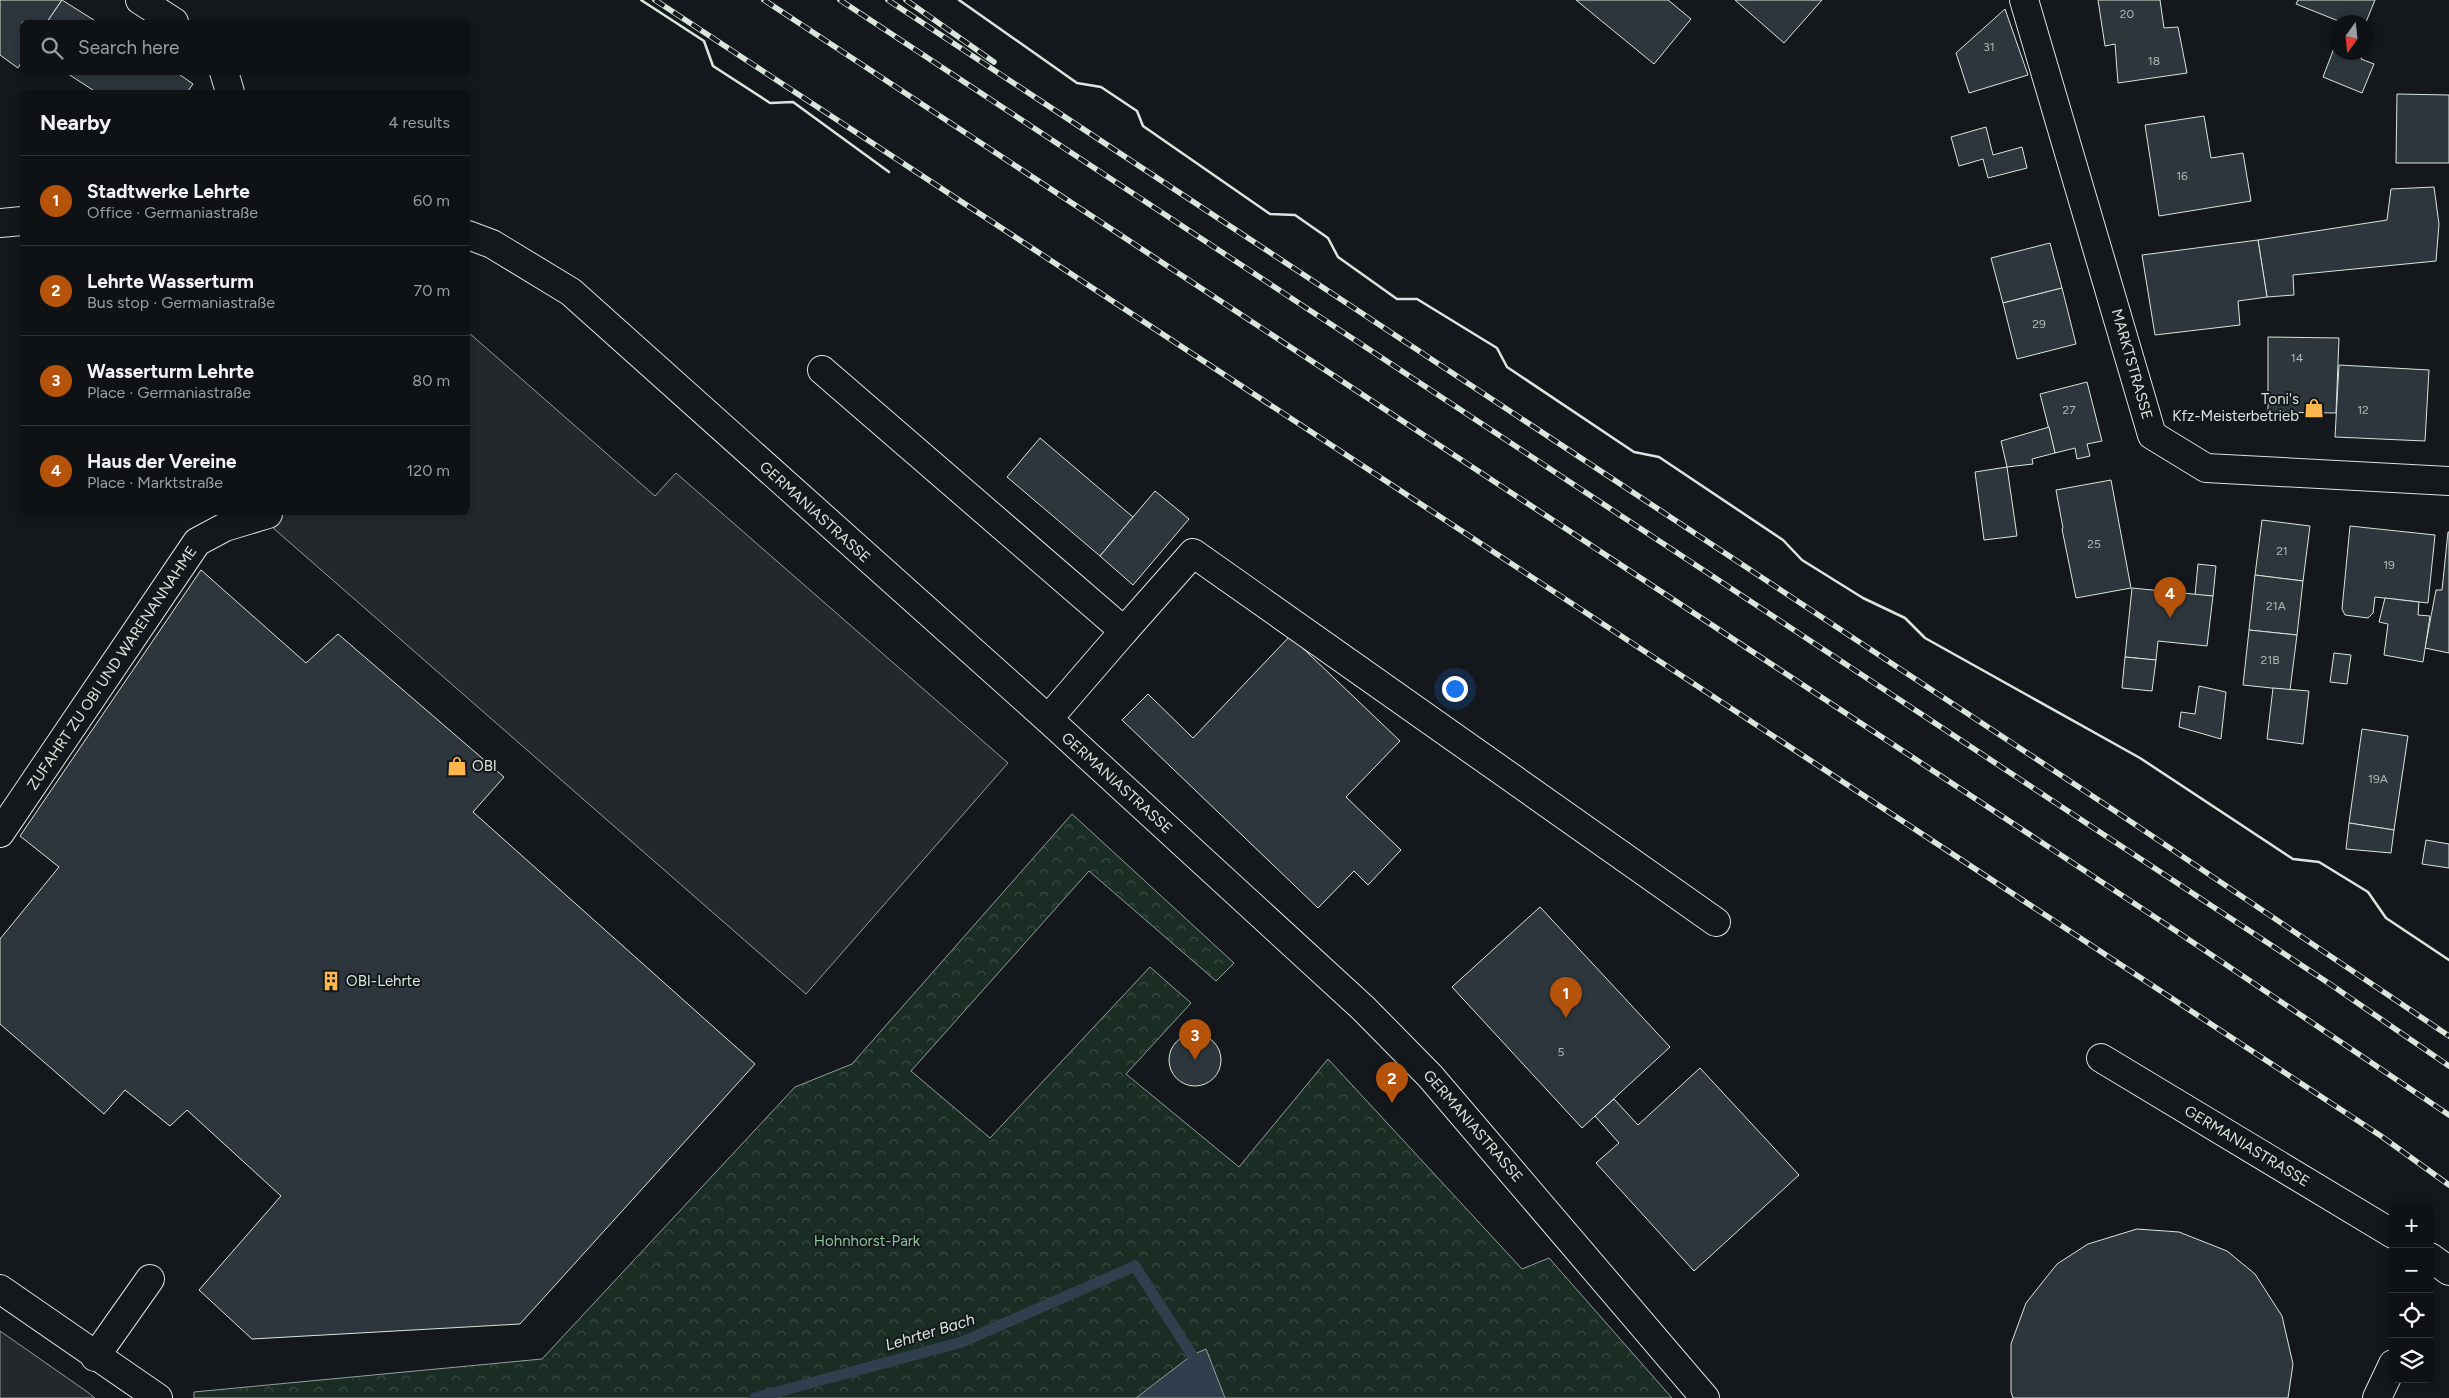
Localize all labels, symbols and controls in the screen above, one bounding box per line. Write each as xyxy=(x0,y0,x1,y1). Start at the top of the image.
house number: 20 xyxy=(2120,7,2135,21)
north arrow xyxy=(2329,15,2374,60)
search box xyxy=(20,20,470,75)
icon: search xyxy=(38,34,66,62)
text: Search here xyxy=(78,36,180,59)
house number: 31 xyxy=(1983,40,1995,54)
house number: 18 xyxy=(2148,54,2160,68)
text: Nearby xyxy=(40,110,111,135)
text: 4 results xyxy=(389,113,450,132)
house number: 16 xyxy=(2176,169,2188,183)
text: Stadtwerke Lehrte xyxy=(87,180,250,203)
text: 1 xyxy=(53,191,59,210)
text: 60 m xyxy=(413,191,450,210)
text: Office · Germaniastraße xyxy=(87,203,258,222)
text: Lehrte Wasserturm xyxy=(87,270,254,293)
text: 2 xyxy=(51,281,61,300)
text: 70 m xyxy=(414,281,450,300)
text: Bus stop · Germaniastraße xyxy=(87,293,275,312)
street label: MARKTSTRASSE xyxy=(2108,307,2156,421)
house number: 29 xyxy=(2032,317,2046,331)
house number: 14 xyxy=(2291,351,2304,365)
text: Wasserturm Lehrte xyxy=(87,360,254,383)
text: 3 xyxy=(52,371,60,390)
text: 80 m xyxy=(412,371,450,390)
text: Place · Germaniastraße xyxy=(87,383,251,402)
place label: Toni's Kfz-Meisterbetrieb xyxy=(2172,390,2299,425)
shop icon: Toni's Kfz-Meisterbetrieb xyxy=(2303,397,2325,419)
house number: 27 xyxy=(2062,403,2076,417)
house number: 12 xyxy=(2357,403,2369,417)
text: Haus der Vereine xyxy=(87,450,237,473)
street label: GERMANIASTRASSE xyxy=(756,458,874,566)
text: 4 xyxy=(51,461,61,480)
text: 120 m xyxy=(407,461,450,480)
text: Place · Marktstraße xyxy=(87,473,223,492)
house number: 25 xyxy=(2087,537,2101,551)
street label: ZUFAHRT ZU OBI UND WARENANNAHME xyxy=(23,543,201,793)
house number: 21 xyxy=(2276,544,2288,558)
house number: 19 xyxy=(2383,558,2395,572)
pin: 4 xyxy=(2154,577,2186,618)
house number: 21A xyxy=(2266,599,2286,613)
house number: 21B xyxy=(2261,653,2280,667)
your location xyxy=(1442,676,1468,702)
street label: GERMANIASTRASSE xyxy=(1058,729,1176,837)
shop icon: OBI xyxy=(446,755,468,777)
place label: OBI xyxy=(472,757,497,775)
house number: 19A xyxy=(2368,772,2388,786)
building icon: OBI-Lehrte xyxy=(320,970,342,992)
place label: OBI-Lehrte xyxy=(346,972,420,990)
pin: 1 xyxy=(1550,977,1582,1018)
pin: 3 xyxy=(1179,1019,1211,1060)
house number: 5 xyxy=(1558,1045,1565,1059)
pin: 2 xyxy=(1376,1062,1408,1103)
street label: GERMANIASTRASSE xyxy=(1419,1066,1527,1186)
street label: GERMANIASTRASSE xyxy=(2181,1102,2313,1190)
map controls xyxy=(2389,1203,2434,1383)
button: + xyxy=(2389,1203,2434,1248)
park label: Hohnhorst-Park xyxy=(814,1232,921,1250)
button: − xyxy=(2389,1248,2434,1293)
button: locate xyxy=(2389,1293,2434,1338)
water label: Lehrter Bach xyxy=(883,1309,977,1355)
button: layers xyxy=(2389,1338,2434,1383)

